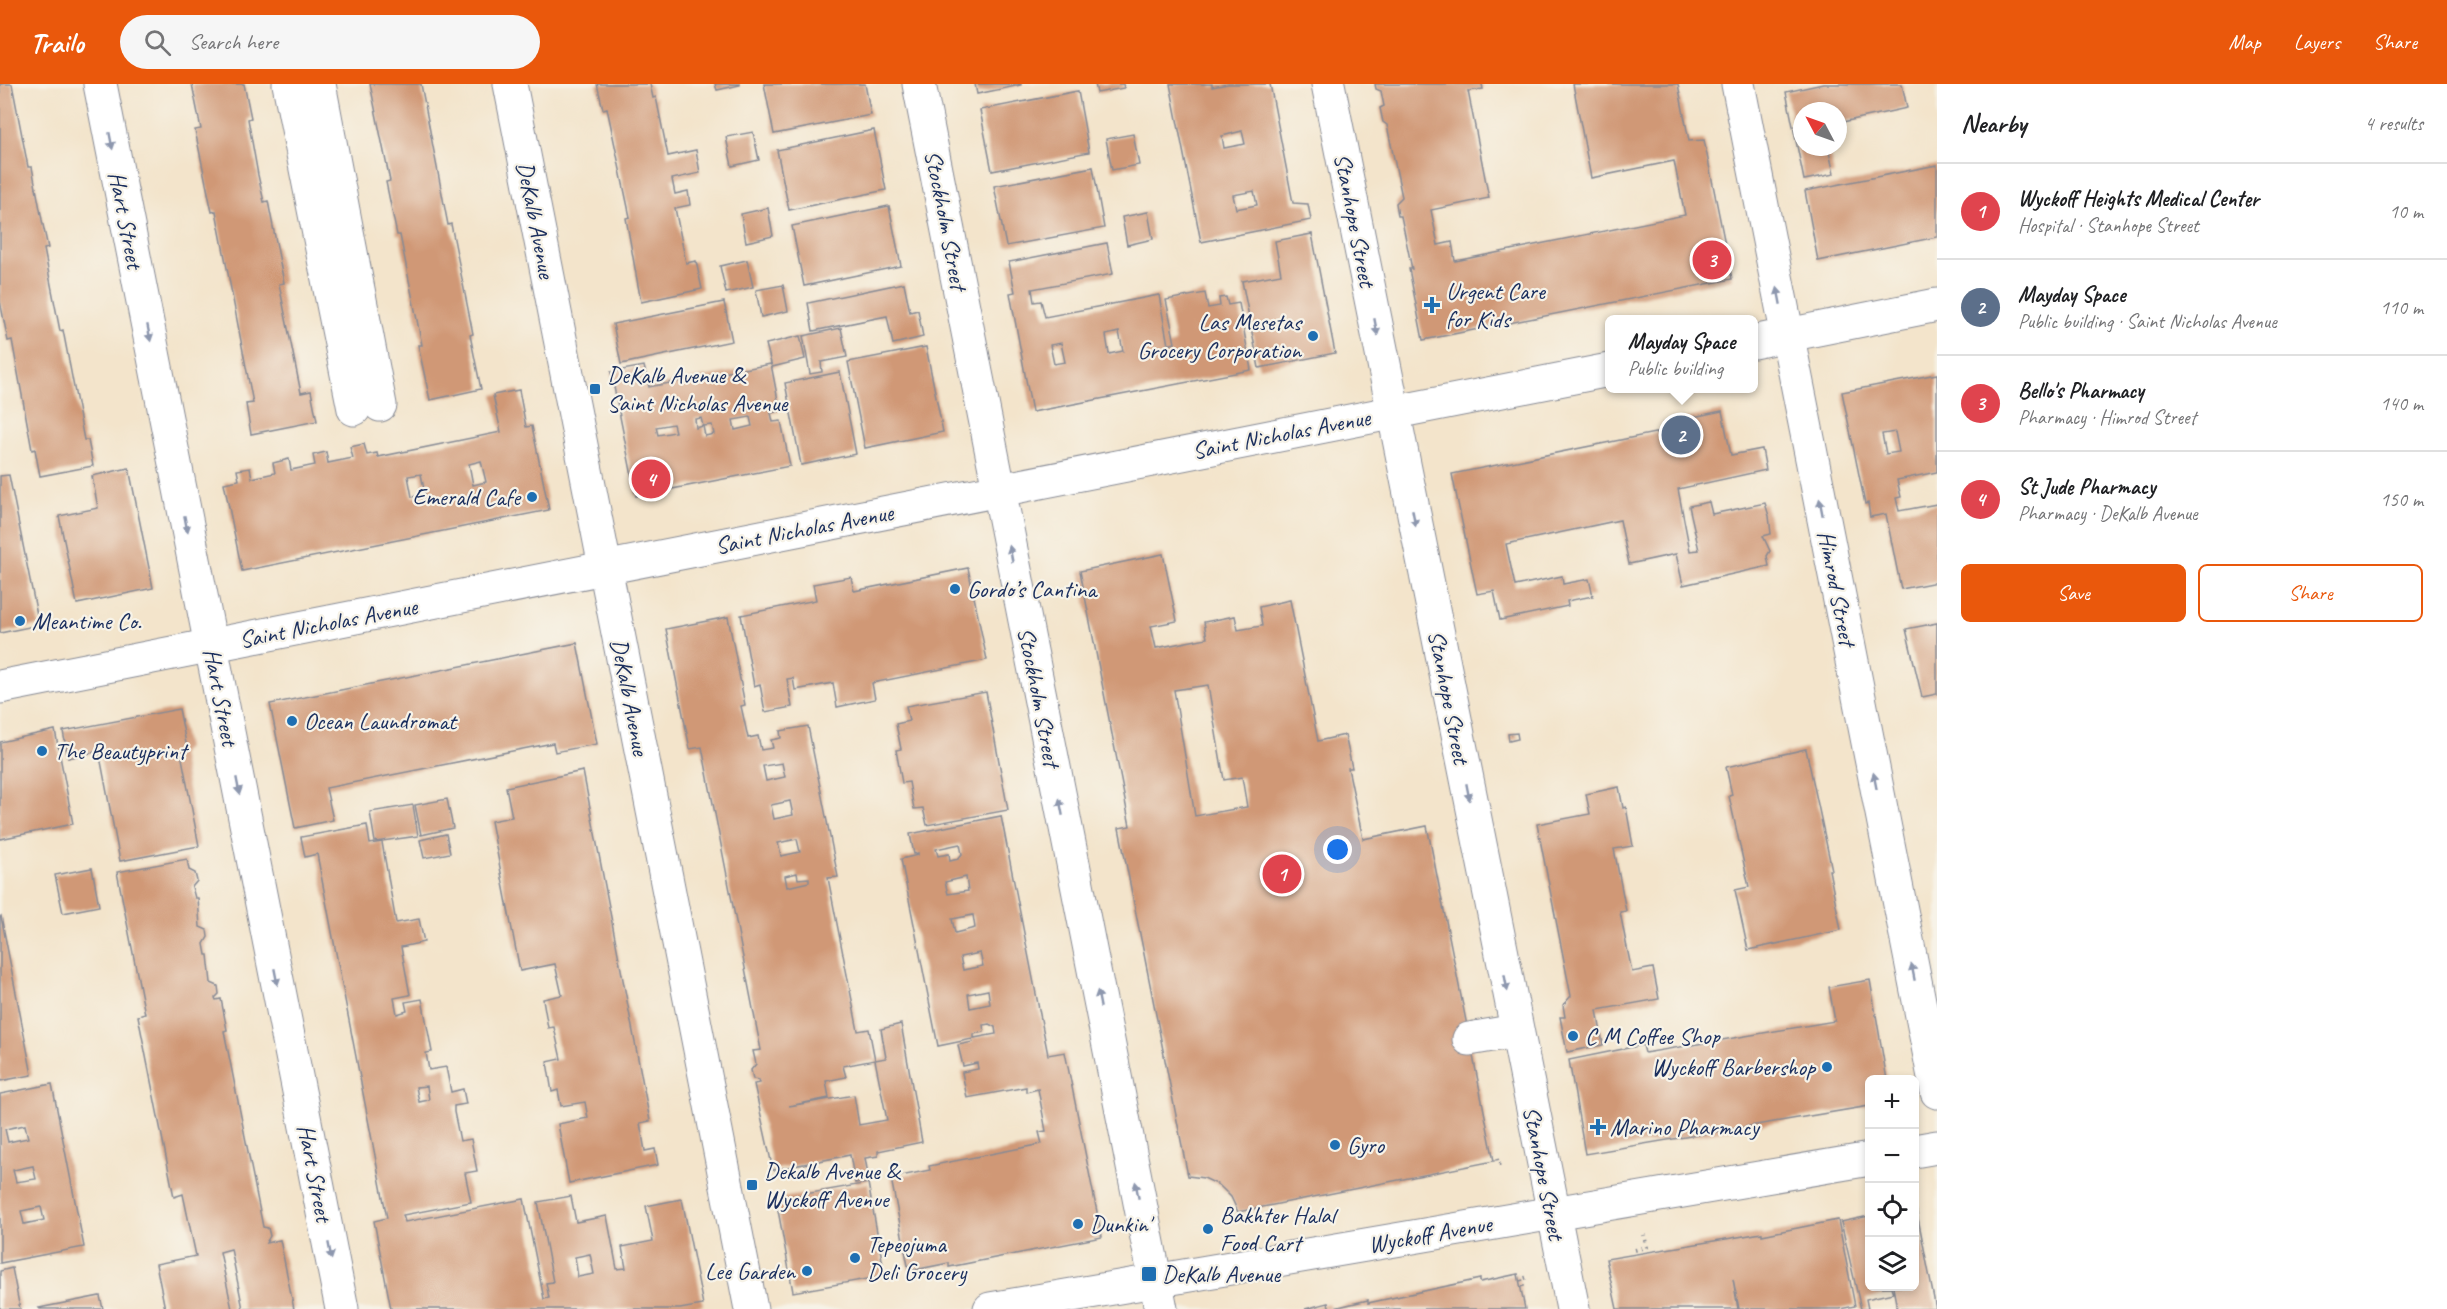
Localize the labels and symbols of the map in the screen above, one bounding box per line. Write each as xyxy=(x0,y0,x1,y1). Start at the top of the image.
north arrow xyxy=(1793,102,1847,156)
one-way arrow xyxy=(107,132,116,151)
street label: Stockholm Street xyxy=(918,148,975,295)
street label: Stanhope Street xyxy=(1327,151,1383,291)
street label: DeKalb Avenue xyxy=(510,159,562,283)
street label: Hart Street xyxy=(102,169,150,273)
pin: 3 xyxy=(1692,238,1732,282)
place label: Urgent Care for Kids xyxy=(1446,276,1547,334)
one-way arrow xyxy=(1774,286,1783,305)
marker: Urgent Care for Kids xyxy=(1423,296,1441,314)
place label: Las Mesetas Grocery Corporation xyxy=(1137,307,1304,365)
one-way arrow xyxy=(1372,317,1381,336)
one-way arrow xyxy=(145,323,154,342)
marker: Las Mesetas Grocery Corporation xyxy=(1306,329,1320,343)
place label: DeKalb Avenue & Saint Nicholas Avenue xyxy=(607,360,790,418)
marker: DeKalb Avenue & Saint Nicholas Avenue xyxy=(588,382,602,396)
street label: Saint Nicholas Avenue xyxy=(1190,402,1375,466)
pin: 2 xyxy=(1662,412,1700,458)
pin: 4 xyxy=(632,456,670,502)
place label: Emerald Cafe xyxy=(413,482,522,512)
marker: Emerald Cafe xyxy=(525,490,539,504)
street label: Saint Nicholas Avenue xyxy=(713,497,898,561)
one-way arrow xyxy=(1816,498,1825,517)
one-way arrow xyxy=(1410,509,1419,528)
one-way arrow xyxy=(182,515,191,534)
street label: Himrod Street xyxy=(1811,528,1863,651)
one-way arrow xyxy=(1006,545,1015,564)
place label: Gordo’s Cantina xyxy=(967,574,1098,604)
marker: Gordo’s Cantina xyxy=(948,582,962,596)
street label: Saint Nicholas Avenue xyxy=(237,591,422,655)
place label: Meantime Co. xyxy=(32,606,142,636)
marker: Meantime Co. xyxy=(13,614,27,628)
street label: Stockholm Street xyxy=(1011,625,1068,772)
street label: Stanhope Street xyxy=(1421,628,1477,768)
street label: DeKalb Avenue xyxy=(604,636,656,760)
street label: Hart Street xyxy=(197,646,245,750)
place label: Ocean Laundromat xyxy=(304,706,458,736)
marker: Ocean Laundromat xyxy=(285,714,299,728)
place label: The Beautyprint xyxy=(54,736,189,766)
marker: The Beautyprint xyxy=(35,744,49,758)
one-way arrow xyxy=(1870,771,1879,790)
one-way arrow xyxy=(234,777,243,796)
one-way arrow xyxy=(1464,782,1473,801)
one-way arrow xyxy=(1056,798,1065,817)
your location xyxy=(1323,835,1352,864)
pin: 1 xyxy=(1262,852,1302,896)
one-way arrow xyxy=(1908,963,1917,982)
one-way arrow xyxy=(272,968,281,987)
one-way arrow xyxy=(1502,974,1511,993)
one-way arrow xyxy=(1094,989,1103,1008)
place label: C M Coffee Shop xyxy=(1585,1021,1721,1051)
marker: C M Coffee Shop xyxy=(1566,1029,1580,1043)
place label: Wyckoff Barbershop xyxy=(1651,1052,1817,1082)
marker: Wyckoff Barbershop xyxy=(1820,1060,1834,1074)
street label: Stanhope Street xyxy=(1516,1104,1572,1244)
place label: Marino Pharmacy xyxy=(1610,1112,1760,1142)
marker: Marino Pharmacy xyxy=(1591,1120,1605,1134)
street label: Hart Street xyxy=(291,1122,339,1226)
place label: Gyro xyxy=(1347,1130,1386,1160)
marker: Gyro xyxy=(1328,1138,1342,1152)
place label: Dekalb Avenue & Wyckoff Avenue xyxy=(764,1156,902,1214)
marker: Dekalb Avenue & Wyckoff Avenue xyxy=(745,1178,759,1192)
one-way arrow xyxy=(1132,1180,1141,1199)
place label: Bakhter Halal Food Cart xyxy=(1220,1200,1339,1258)
street label: Wyckoff Avenue xyxy=(1366,1208,1496,1260)
place label: Dunkin' xyxy=(1090,1209,1155,1239)
marker: Dunkin' xyxy=(1071,1217,1085,1231)
marker: Bakhter Halal Food Cart xyxy=(1201,1222,1215,1236)
place label: Tepeojuma Deli Grocery xyxy=(867,1229,968,1287)
one-way arrow xyxy=(326,1242,335,1261)
marker: Tepeojuma Deli Grocery xyxy=(848,1251,862,1265)
place label: Lee Garden xyxy=(705,1256,796,1286)
place label: DeKalb Avenue xyxy=(1162,1259,1282,1289)
marker: Lee Garden xyxy=(800,1264,814,1278)
marker: DeKalb Avenue xyxy=(1140,1265,1158,1283)

